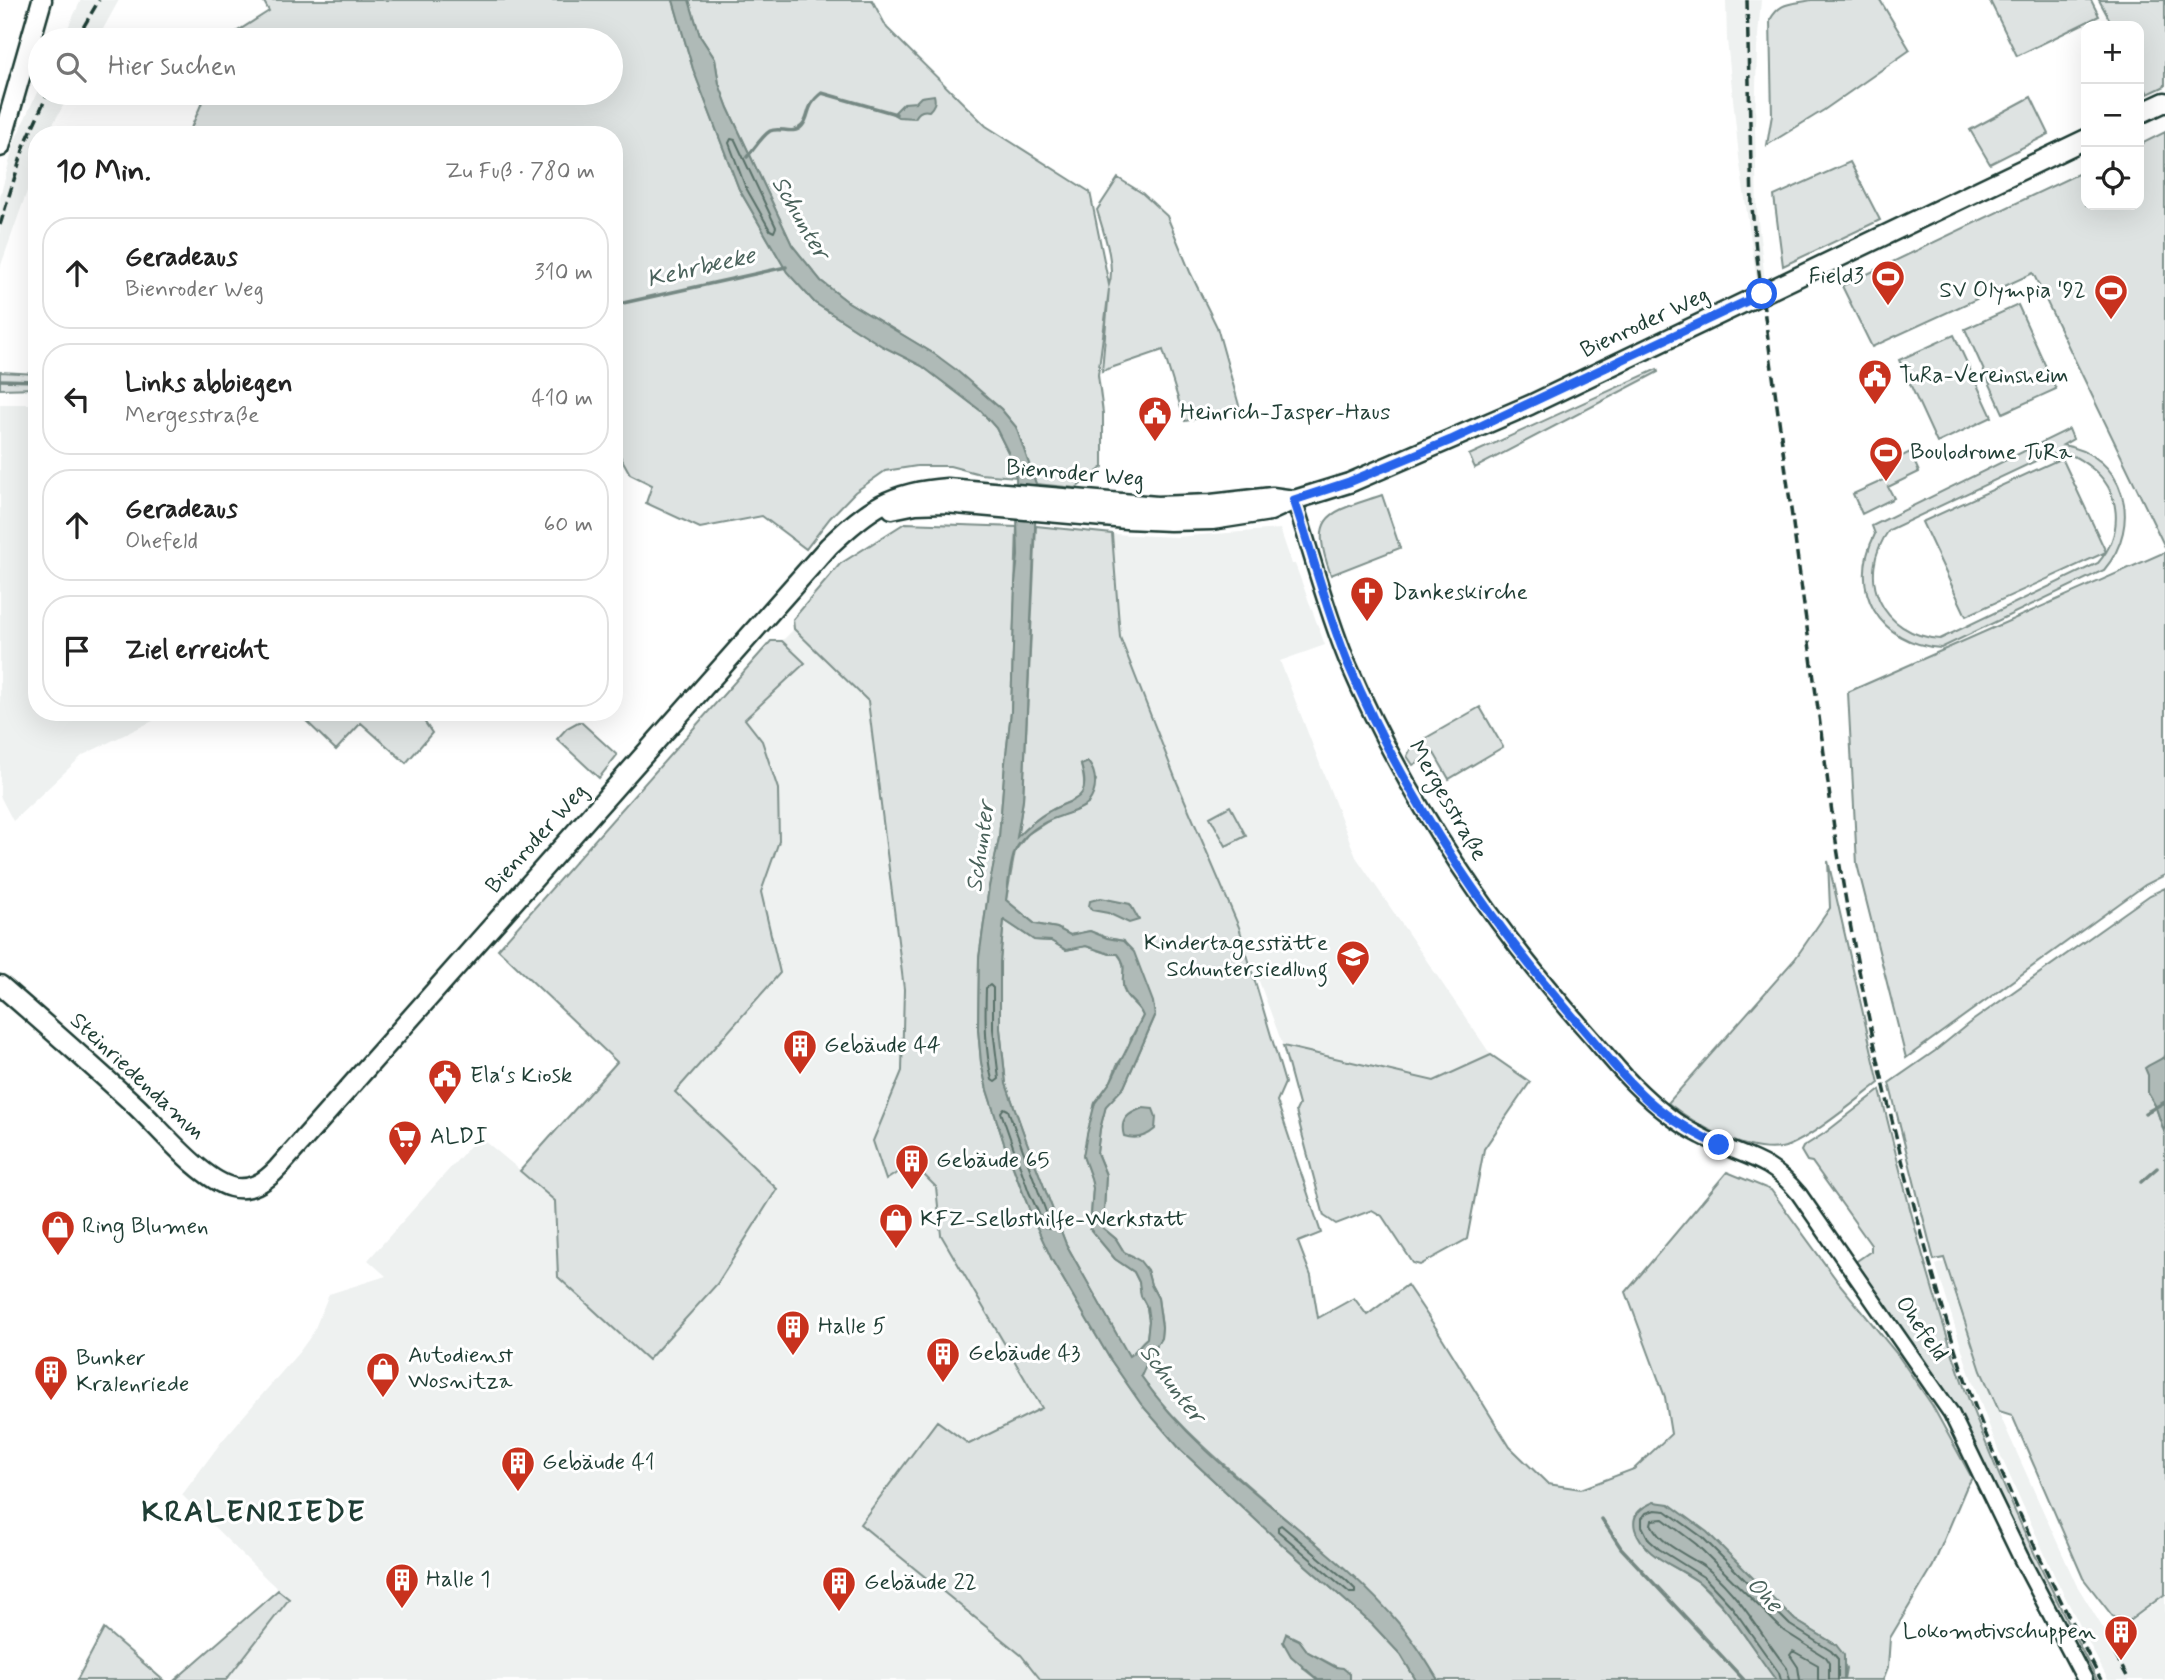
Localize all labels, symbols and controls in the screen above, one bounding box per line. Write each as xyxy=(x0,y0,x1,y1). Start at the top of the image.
map controls xyxy=(2081,21,2144,210)
button: + xyxy=(2081,21,2144,84)
search box xyxy=(28,28,623,105)
icon: search xyxy=(52,48,90,86)
text: Hier suchen xyxy=(108,50,236,84)
button: − xyxy=(2081,84,2144,147)
button: locate xyxy=(2081,147,2144,210)
text: 10 Min. xyxy=(56,152,151,191)
text: Zu Fuß · 780 m xyxy=(445,157,595,187)
water label: Schunter xyxy=(764,171,838,269)
water label: Kehrbeeke xyxy=(644,240,759,296)
text: Geradeaus xyxy=(125,241,238,275)
icon: ahead xyxy=(58,254,96,292)
text: 310 m xyxy=(534,258,593,288)
sports icon: Field3 xyxy=(1869,258,1907,307)
place label: Field3 xyxy=(1808,262,1864,292)
sports icon: SV Olympia '92 xyxy=(2092,272,2130,321)
text: Bienroder Weg xyxy=(125,275,264,305)
place label: SV Olympia '92 xyxy=(1939,276,2086,306)
route start xyxy=(1746,278,1777,309)
street label: Bienroder Weg xyxy=(1576,280,1714,366)
public building icon: TuRa-Vereinsheim xyxy=(1856,357,1894,406)
place label: TuRa-Vereinsheim xyxy=(1899,361,2069,391)
text: Links abbiegen xyxy=(125,367,293,401)
icon: left xyxy=(58,380,96,418)
text: 410 m xyxy=(531,384,593,414)
public building icon: Heinrich-Jasper-Haus xyxy=(1136,394,1174,443)
place label: Heinrich-Jasper-Haus xyxy=(1180,398,1391,428)
text: Mergesstraße xyxy=(125,401,259,431)
sports icon: Boulodrome TuRa xyxy=(1867,434,1905,483)
place label: Boulodrome TuRa xyxy=(1910,438,2073,468)
street label: Bienroder Weg xyxy=(1005,453,1145,495)
text: Geradeaus xyxy=(125,493,238,527)
icon: ahead xyxy=(58,506,96,544)
text: 60 m xyxy=(544,510,593,540)
text: Ohefeld xyxy=(125,527,198,557)
church icon: Dankeskirche xyxy=(1348,574,1386,623)
place label: Dankeskirche xyxy=(1392,578,1528,608)
icon: arrive xyxy=(58,632,96,670)
text: Ziel erreicht xyxy=(125,634,269,668)
street label: Mergesstraße xyxy=(1399,735,1494,868)
street label: Bienroder Weg xyxy=(479,777,595,901)
water label: Schunter xyxy=(959,796,1003,894)
place label: Kindertagesstätte Schuntersiedlung xyxy=(1144,929,1328,987)
school or university icon: Kindertagesstätte Schuntersiedlung xyxy=(1334,938,1372,987)
street label: Steinriedendamm xyxy=(63,1006,211,1148)
building icon: Gebäude 44 xyxy=(781,1027,819,1076)
place label: Gebäude 44 xyxy=(824,1031,941,1061)
public building icon: Ela‘s Kiosk xyxy=(426,1057,464,1106)
place label: Ela‘s Kiosk xyxy=(470,1061,572,1091)
supermarket icon: ALDI xyxy=(386,1118,424,1167)
place label: ALDI xyxy=(430,1122,487,1152)
route end xyxy=(1703,1129,1734,1160)
building icon: Gebäude 65 xyxy=(893,1142,931,1191)
place label: Gebäude 65 xyxy=(936,1146,1049,1176)
shop icon: KFZ-Selbsthilfe-Werkstatt xyxy=(877,1201,915,1250)
place label: KFZ-Selbsthilfe-Werkstatt xyxy=(920,1205,1188,1235)
shop icon: Ring Blumen xyxy=(39,1208,77,1257)
place label: Ring Blumen xyxy=(82,1212,209,1244)
street label: Ohefeld xyxy=(1888,1291,1954,1367)
building icon: Halle 5 xyxy=(774,1308,812,1357)
place label: Halle 5 xyxy=(818,1312,886,1342)
building icon: Gebäude 43 xyxy=(924,1335,962,1384)
water label: Schunter xyxy=(1132,1338,1214,1433)
place label: Gebäude 43 xyxy=(968,1339,1081,1369)
place label: Autodienst Wosnitza xyxy=(408,1341,513,1397)
place label: Bunker Kralenriede xyxy=(76,1344,189,1400)
shop icon: Autodienst Wosnitza xyxy=(364,1350,402,1399)
building icon: Bunker Kralenriede xyxy=(32,1353,70,1402)
building icon: Gebäude 41 xyxy=(499,1444,537,1493)
place label: Gebäude 41 xyxy=(542,1448,655,1478)
district label: KRALENRIEDE xyxy=(141,1493,367,1532)
building icon: Halle 1 xyxy=(383,1561,421,1610)
building icon: Gebäude 22 xyxy=(820,1564,858,1613)
place label: Halle 1 xyxy=(426,1565,491,1595)
place label: Gebäude 22 xyxy=(864,1568,977,1598)
water label: Ohe xyxy=(1739,1570,1789,1621)
building icon: Lokomotivschuppen xyxy=(2102,1613,2140,1662)
place label: Lokomotivschuppen xyxy=(1903,1617,2096,1647)

